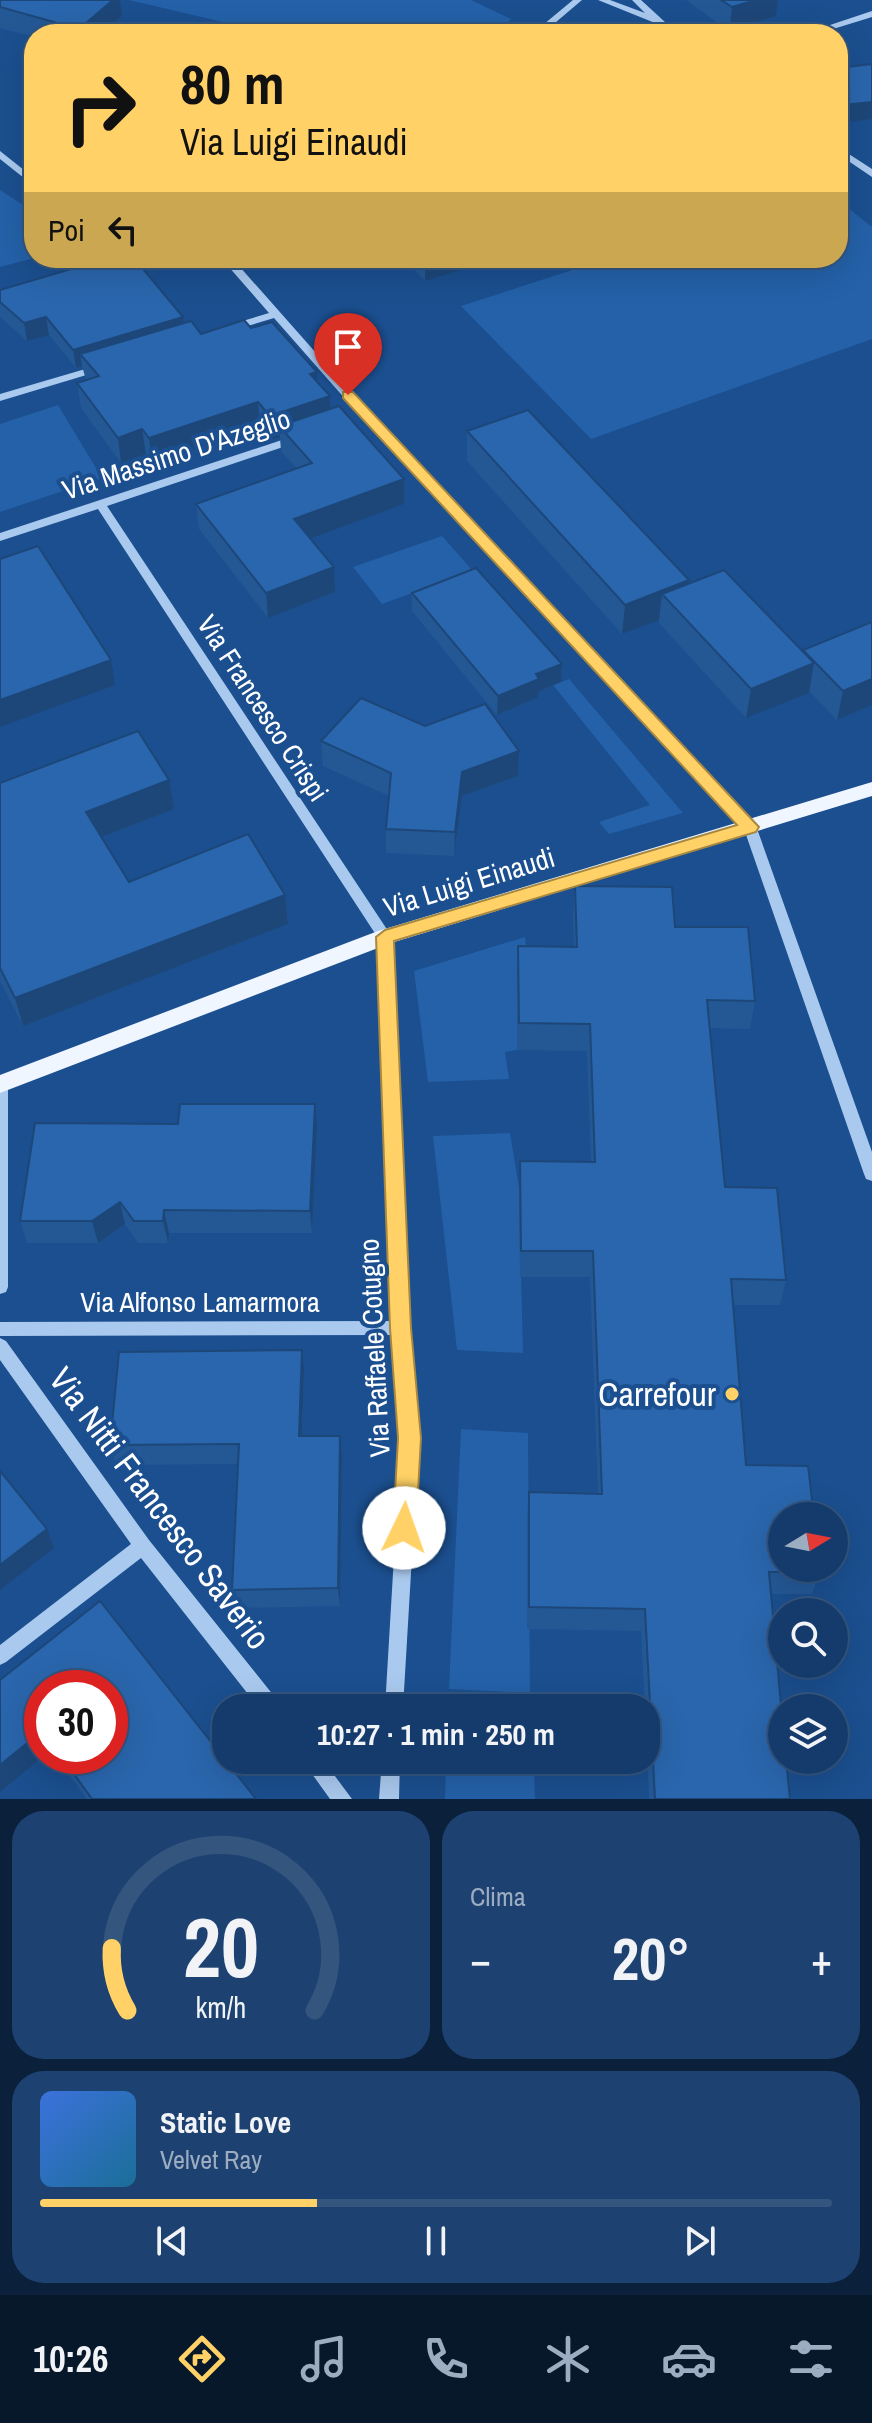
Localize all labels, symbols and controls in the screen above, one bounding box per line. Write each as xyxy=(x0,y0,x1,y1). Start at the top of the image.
text: 80 m xyxy=(180,46,285,121)
icon: right xyxy=(48,56,152,160)
text: Via Luigi Einaudi xyxy=(180,118,408,166)
icon: left xyxy=(101,208,145,252)
text: Poi xyxy=(48,210,85,250)
pin xyxy=(314,313,382,395)
icon: arrive xyxy=(326,325,370,369)
street label: Via Massimo D'Azeglio xyxy=(57,399,295,509)
street label: Via Francesco Crispi xyxy=(188,607,338,809)
street label: Via Luigi Einaudi xyxy=(379,838,559,926)
street label: Via Raffaele Cotugno xyxy=(349,1238,399,1458)
street label: Via Alfonso Lamarmora xyxy=(80,1283,320,1321)
street label: Via Nitti Francesco Saverio xyxy=(39,1358,281,1658)
place label: Carrefour xyxy=(598,1371,717,1417)
marker: Carrefour xyxy=(723,1385,741,1403)
position arrow xyxy=(362,1486,446,1570)
north arrow xyxy=(768,1502,848,1582)
map controls xyxy=(768,1502,848,1774)
button: search xyxy=(768,1598,848,1678)
speed limit sign: 30 xyxy=(24,1670,128,1774)
button: layers xyxy=(768,1694,848,1774)
text: 10:27 · 1 min · 250 m xyxy=(317,1714,555,1754)
text: Clima xyxy=(470,1879,526,1914)
text: 20 xyxy=(183,1891,259,2003)
text: 20° xyxy=(612,1918,690,1999)
text: − xyxy=(470,1929,491,1989)
text: + xyxy=(811,1929,832,1989)
text: km/h xyxy=(196,1988,246,2027)
text: Static Love xyxy=(160,2102,291,2142)
text: Velvet Ray xyxy=(160,2142,262,2177)
icon: previous xyxy=(150,2219,194,2263)
icon: pause xyxy=(414,2219,458,2263)
icon: next xyxy=(678,2219,722,2263)
icon: directions xyxy=(174,2331,230,2387)
icon: music xyxy=(296,2331,352,2387)
icon: phone xyxy=(418,2331,474,2387)
icon: climate xyxy=(540,2331,596,2387)
icon: car xyxy=(661,2331,717,2387)
icon: filters xyxy=(783,2331,839,2387)
text: 10:26 xyxy=(33,2335,108,2383)

